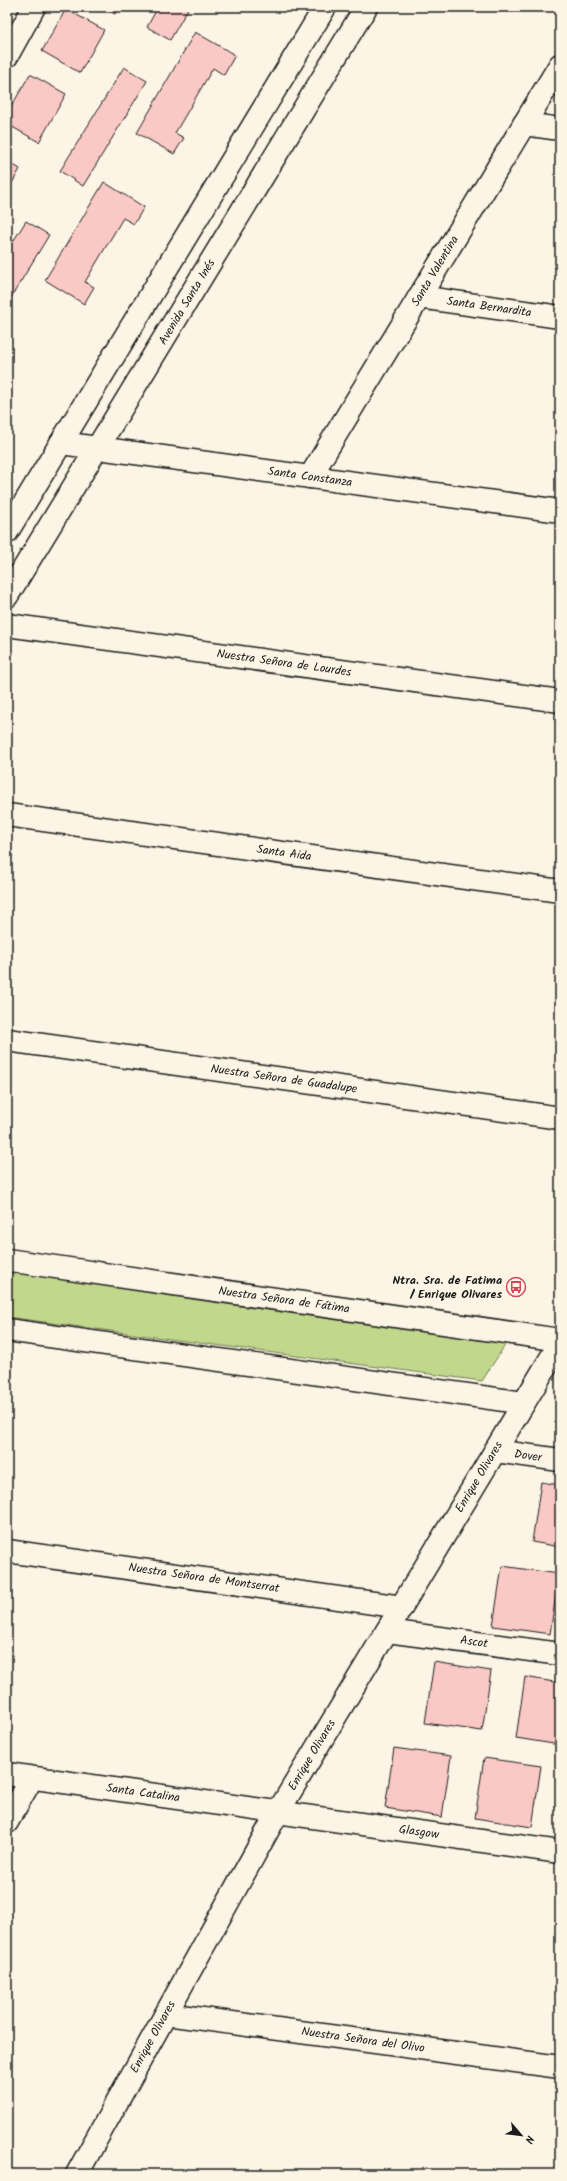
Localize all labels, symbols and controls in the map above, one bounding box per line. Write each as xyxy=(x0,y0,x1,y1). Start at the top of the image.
street label: Santa Valentina xyxy=(406,232,464,310)
street label: Avenida Santa Inés xyxy=(154,255,220,349)
street label: Santa Bernardita xyxy=(445,292,533,322)
street label: Santa Constanza xyxy=(266,462,354,492)
street label: Nuestra Señora de Lourdes xyxy=(215,644,353,682)
street label: Santa Aida xyxy=(255,840,313,866)
street label: Nuestra Señora de Guadalupe xyxy=(209,1059,359,1099)
place label: Ntra. Sra. de Fatima / Enrique Olivares xyxy=(392,1271,502,1304)
bus stop icon: Ntra. Sra. de Fatima / Enrique Olivares xyxy=(505,1276,527,1298)
street label: Nuestra Señora de Fátima xyxy=(217,1281,351,1319)
street label: Enrique Olivares xyxy=(450,1438,508,1516)
street label: Dover xyxy=(513,1445,544,1467)
street label: Nuestra Señora de Montserrat xyxy=(127,1558,281,1598)
street label: Ascot xyxy=(459,1631,489,1653)
street label: Enrique Olivares xyxy=(283,1716,341,1794)
street label: Santa Catalina xyxy=(105,1778,182,1808)
street label: Glasgow xyxy=(398,1820,441,1844)
street label: Enrique Olivares xyxy=(125,1997,181,2077)
street label: Nuestra Señora del Olivo xyxy=(300,2022,426,2058)
north arrow xyxy=(501,2115,541,2155)
text: N xyxy=(519,2132,539,2147)

